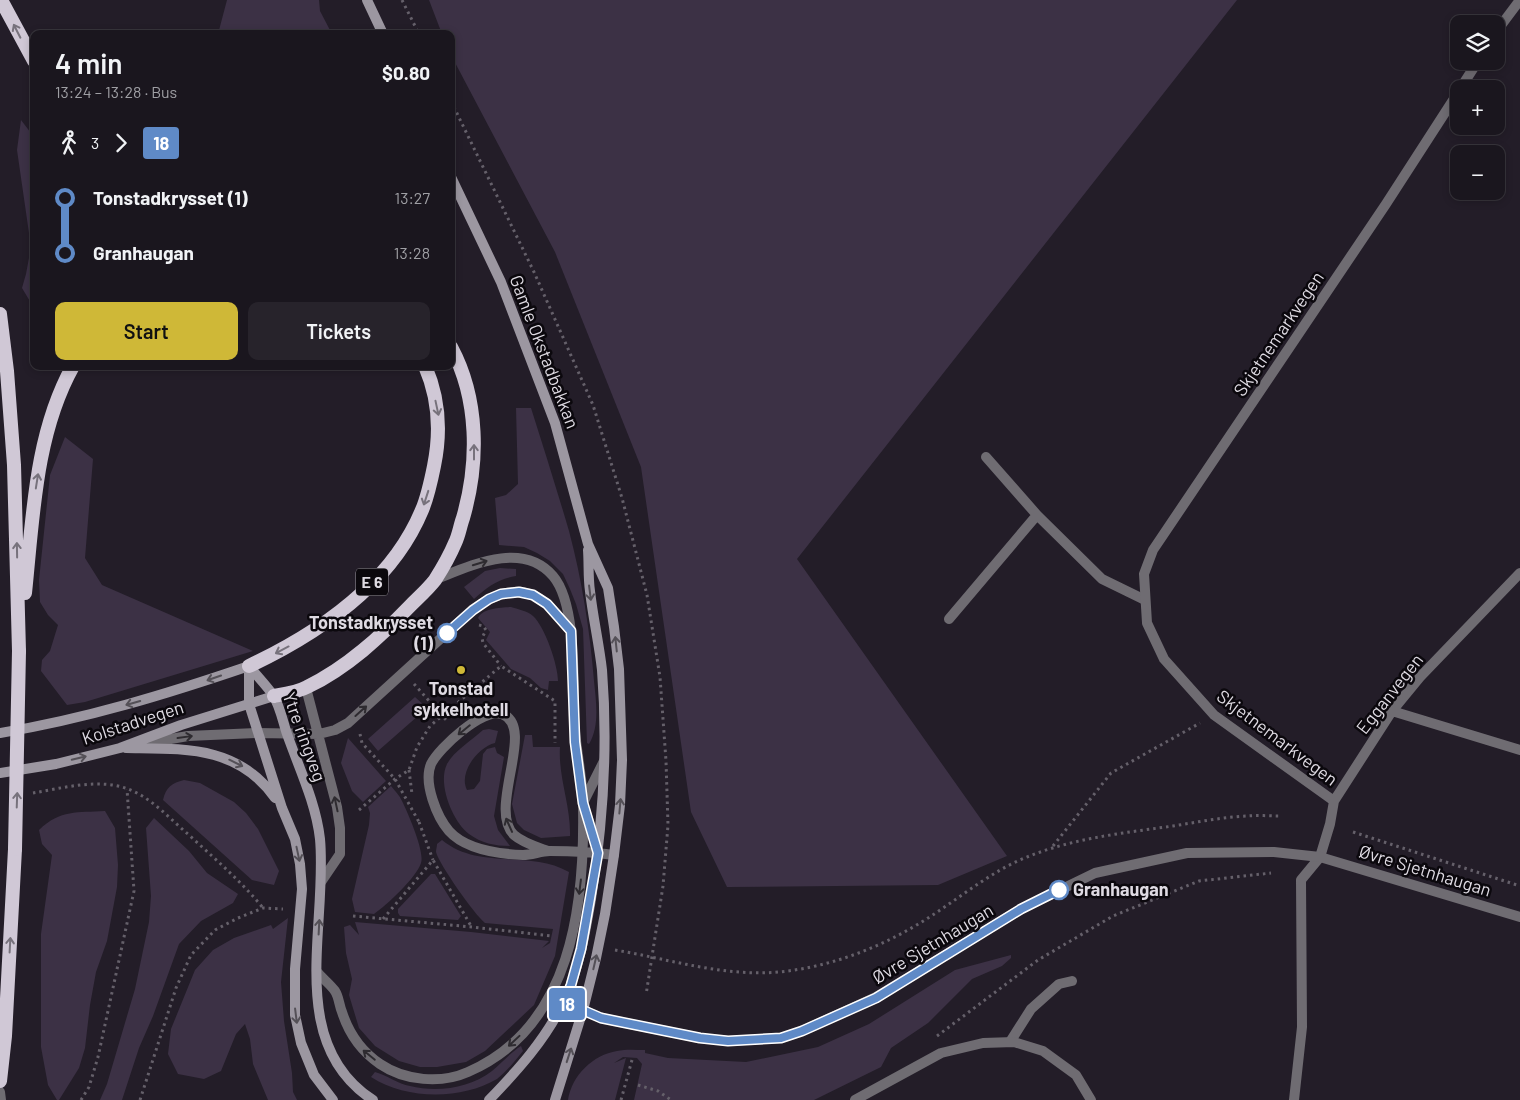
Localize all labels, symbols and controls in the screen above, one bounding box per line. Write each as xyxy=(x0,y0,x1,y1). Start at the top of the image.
map controls xyxy=(1450,15,1505,200)
button: layers xyxy=(1450,15,1505,70)
one-way arrow xyxy=(12,24,21,39)
text: 4 min xyxy=(55,46,123,80)
text: $0.80 xyxy=(382,61,430,84)
button: + xyxy=(1450,80,1505,135)
text: 13:24 – 13:28 · Bus xyxy=(55,82,177,101)
icon: walk xyxy=(55,129,83,157)
icon: forward xyxy=(107,129,135,157)
text: 18 xyxy=(153,132,169,154)
text: 3 xyxy=(91,133,99,152)
button: − xyxy=(1450,145,1505,200)
text: Tonstadkrysset (1) xyxy=(93,186,248,209)
text: 13:27 xyxy=(395,188,430,207)
text: Granhaugan xyxy=(93,241,194,264)
text: 13:28 xyxy=(394,243,430,262)
street label: Skjetnemarkvegen xyxy=(1228,267,1328,400)
street label: Gamle Okstadbakkan xyxy=(506,272,584,431)
button: Start xyxy=(55,302,238,360)
button: Tickets xyxy=(248,302,430,360)
one-way arrow xyxy=(433,399,442,415)
one-way arrow xyxy=(469,444,479,460)
one-way arrow xyxy=(33,473,43,489)
one-way arrow xyxy=(421,490,430,505)
one-way arrow xyxy=(12,542,21,558)
one-way arrow xyxy=(472,558,488,568)
road number: E 6 xyxy=(356,568,388,596)
one-way arrow xyxy=(585,584,595,600)
place label: Tonstadkrysset (1) xyxy=(309,611,434,654)
marker: Tonstadkrysset (1) xyxy=(437,623,457,643)
one-way arrow xyxy=(611,636,621,652)
one-way arrow xyxy=(274,645,289,655)
street label: Egganvegen xyxy=(1351,649,1427,738)
marker: Tonstad sykkelhotell xyxy=(455,664,467,676)
one-way arrow xyxy=(207,674,222,683)
place label: Tonstad sykkelhotell xyxy=(414,677,508,720)
street label: Skjetnemarkvegen xyxy=(1213,685,1342,790)
street label: Ytre ringveg xyxy=(279,689,331,785)
street label: Kolstadvegen xyxy=(79,695,186,749)
one-way arrow xyxy=(125,699,141,709)
one-way arrow xyxy=(354,705,367,717)
one-way arrow xyxy=(457,725,470,736)
one-way arrow xyxy=(177,732,193,742)
one-way arrow xyxy=(71,753,87,762)
one-way arrow xyxy=(228,759,243,768)
one-way arrow xyxy=(12,792,22,808)
one-way arrow xyxy=(331,797,340,813)
one-way arrow xyxy=(615,798,624,814)
one-way arrow xyxy=(504,818,514,833)
street label: Øvre Sjetnhaugan xyxy=(1357,839,1494,901)
one-way arrow xyxy=(294,845,303,861)
place label: Granhaugan xyxy=(1073,878,1169,900)
one-way arrow xyxy=(574,879,584,895)
marker: Granhaugan xyxy=(1049,880,1069,900)
street label: Øvre Sjetnhaugan xyxy=(868,898,997,988)
one-way arrow xyxy=(314,919,323,935)
one-way arrow xyxy=(5,938,15,954)
one-way arrow xyxy=(591,955,600,971)
line badge: 18 xyxy=(544,988,590,1020)
text: 18 xyxy=(559,993,575,1015)
one-way arrow xyxy=(291,1007,301,1023)
one-way arrow xyxy=(508,1035,521,1047)
one-way arrow xyxy=(565,1047,575,1063)
one-way arrow xyxy=(363,1050,376,1061)

